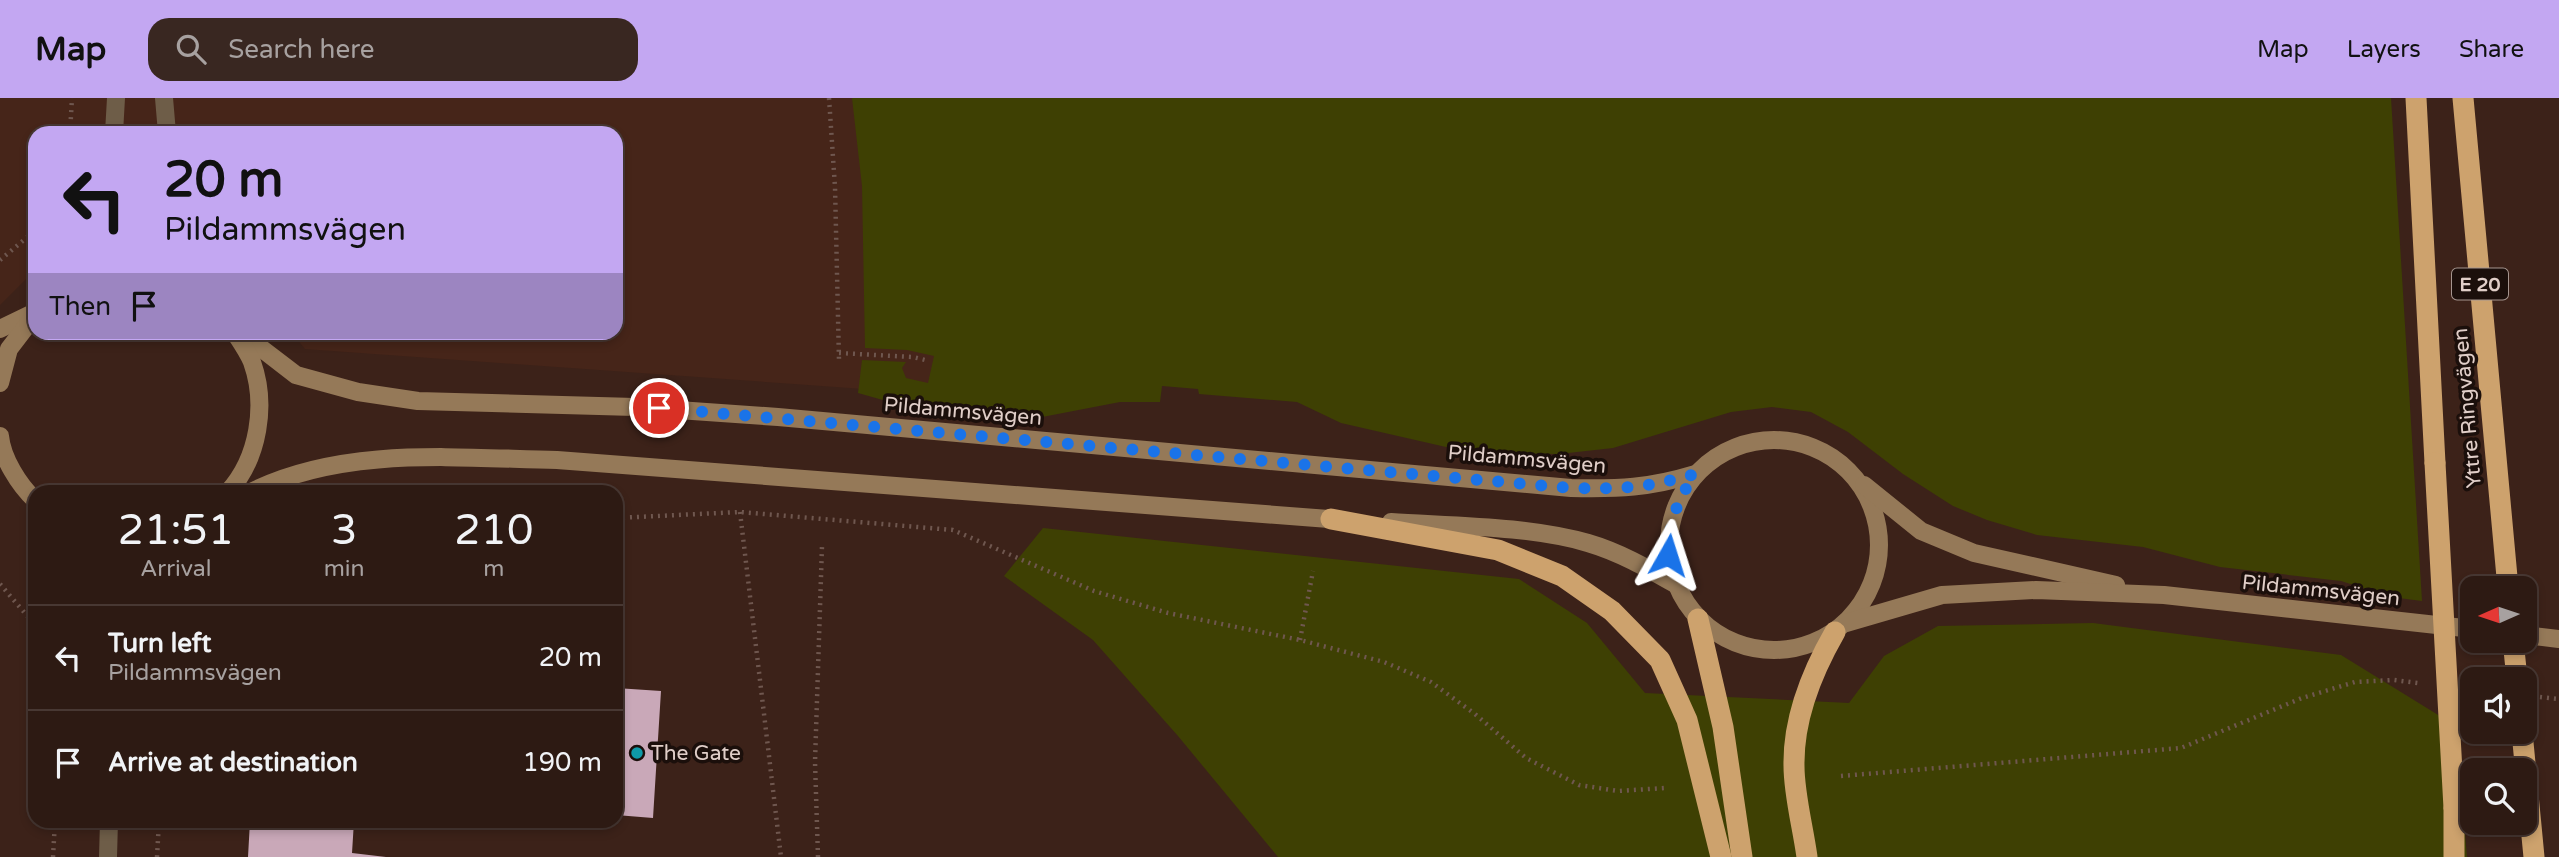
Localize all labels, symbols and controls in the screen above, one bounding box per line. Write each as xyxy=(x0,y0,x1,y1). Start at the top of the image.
search box xyxy=(148,18,638,81)
text: Map xyxy=(35,30,106,69)
icon: search xyxy=(172,30,210,68)
text: Search here xyxy=(228,34,374,65)
text: Map xyxy=(2257,35,2309,64)
text: Layers xyxy=(2347,35,2421,64)
text: Share xyxy=(2459,35,2524,64)
text: 20 m xyxy=(164,151,283,210)
icon: left xyxy=(49,154,140,245)
text: Pildammsvägen xyxy=(164,211,406,249)
road number: E 20 xyxy=(2452,268,2508,300)
icon: arrive xyxy=(125,287,163,325)
text: Then xyxy=(49,291,111,322)
street label: Yttre Ringvägen xyxy=(2448,327,2487,489)
pin xyxy=(629,378,689,438)
icon: arrive xyxy=(640,389,678,427)
street label: Pildammsvägen xyxy=(883,392,1043,431)
street label: Pildammsvägen xyxy=(1447,440,1607,479)
text: 21:51 xyxy=(118,505,234,556)
text: 3 xyxy=(331,505,357,556)
text: 210 xyxy=(454,505,533,556)
position arrow xyxy=(1631,518,1705,592)
text: Arrival xyxy=(140,555,211,583)
text: min xyxy=(324,555,365,583)
text: m xyxy=(483,555,504,583)
street label: Pildammsvägen xyxy=(2241,570,2401,611)
north arrow xyxy=(2460,576,2538,653)
map controls xyxy=(2460,576,2537,835)
text: Turn left xyxy=(108,628,211,659)
icon: left xyxy=(49,639,87,677)
text: 20 m xyxy=(539,642,602,673)
text: Pildammsvägen xyxy=(108,659,282,687)
button: sound xyxy=(2460,667,2537,744)
place label: The Gate xyxy=(651,741,741,766)
icon: arrive xyxy=(49,744,87,782)
marker: The Gate xyxy=(629,745,645,761)
text: Arrive at destination xyxy=(108,747,358,778)
text: 190 m xyxy=(522,747,602,778)
button: search xyxy=(2460,758,2537,835)

